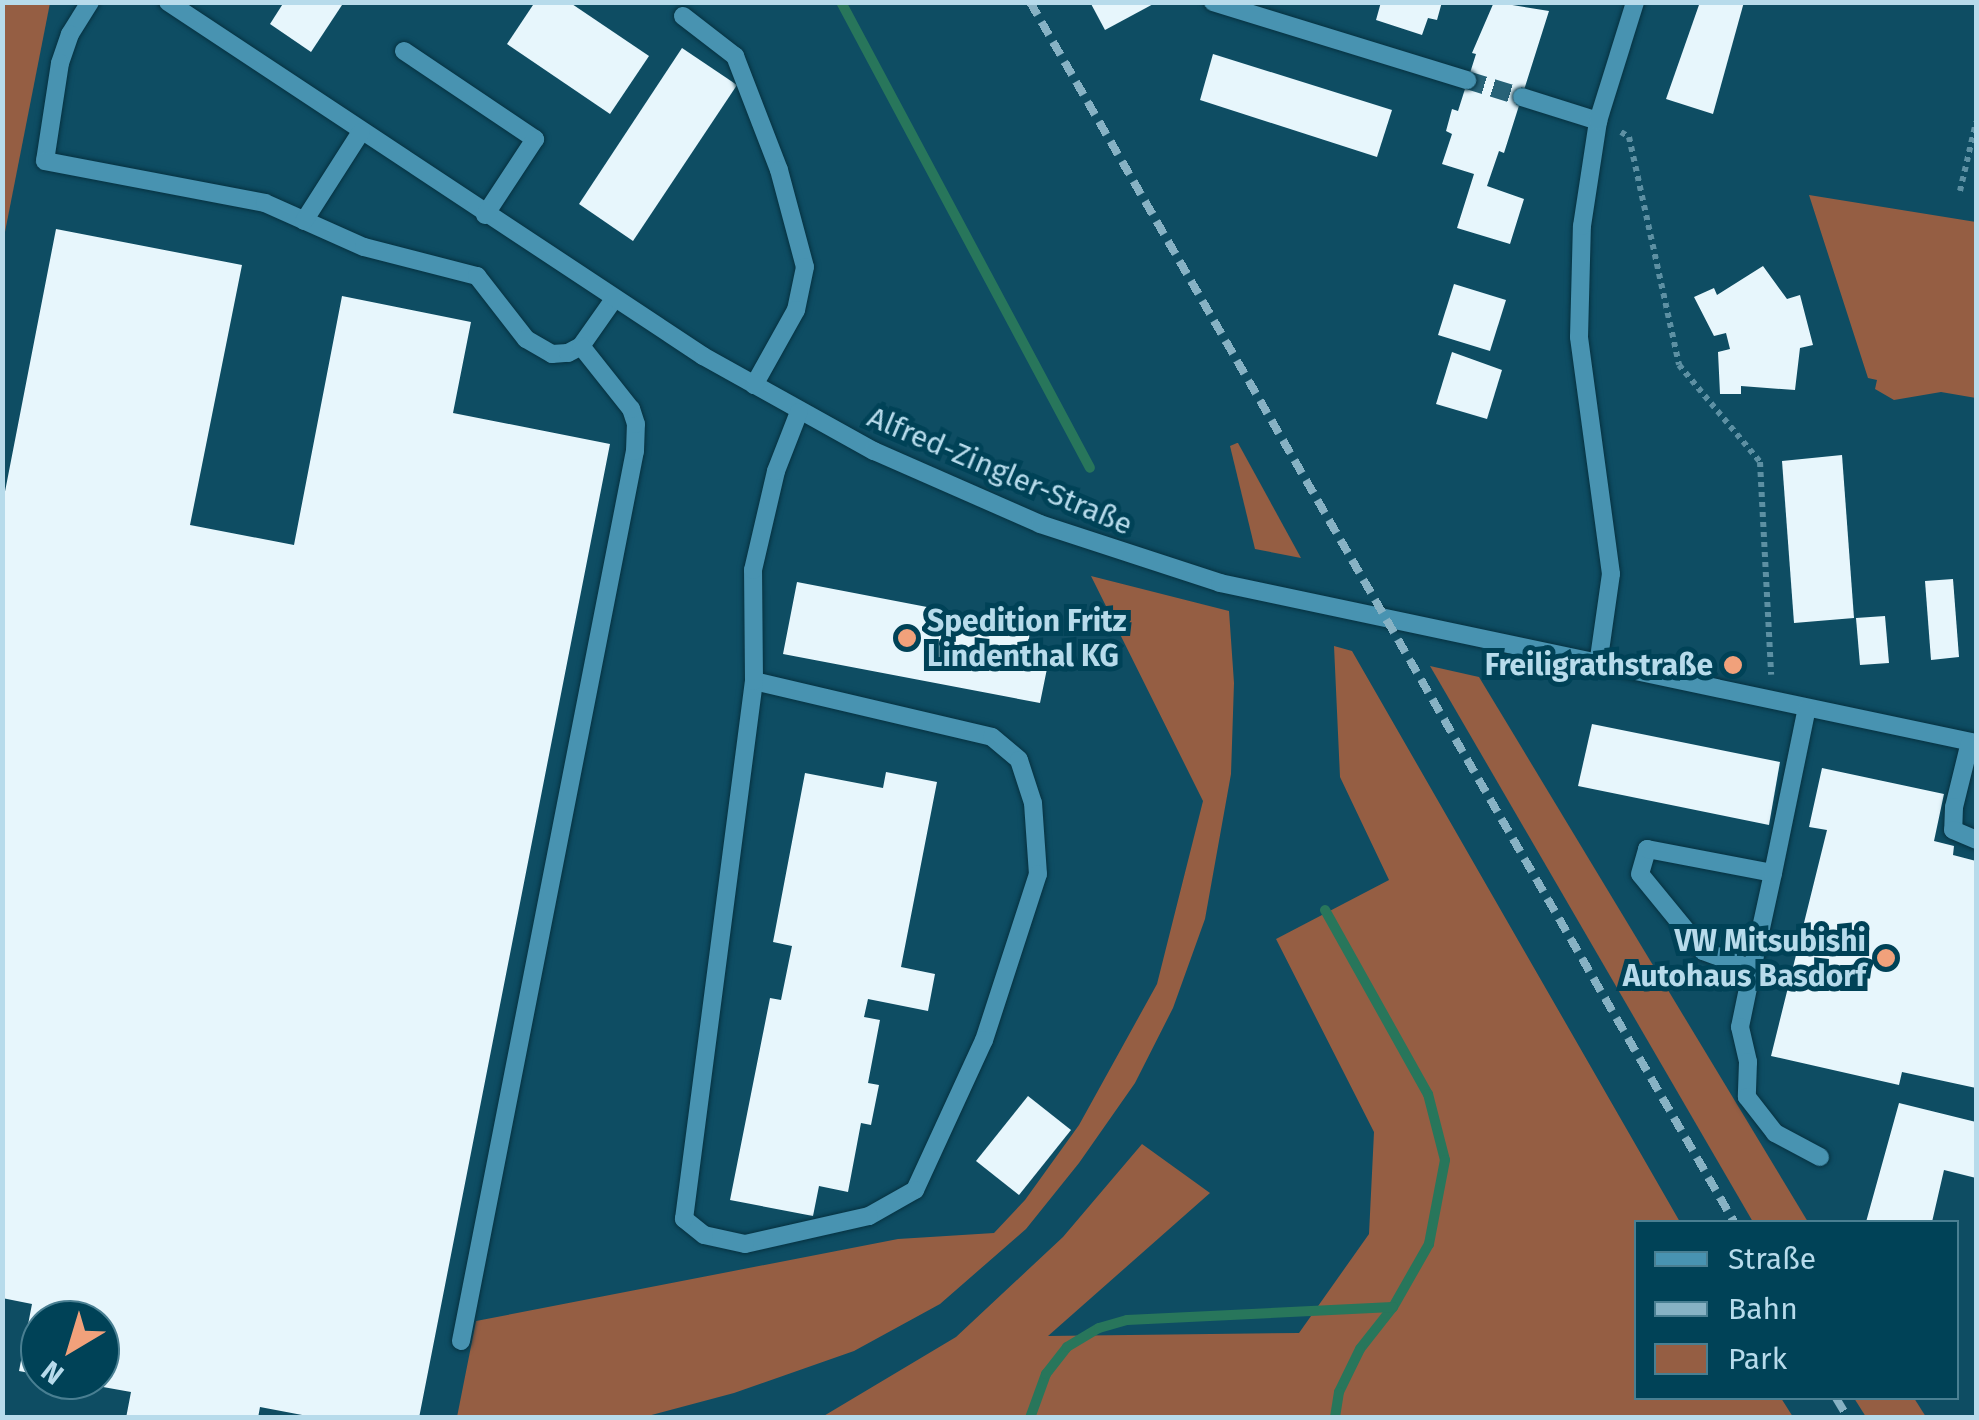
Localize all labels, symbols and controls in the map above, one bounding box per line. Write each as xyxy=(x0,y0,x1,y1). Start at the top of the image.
street label: Alfred-Zingler-Straße xyxy=(862,399,1138,543)
place label: Spedition Fritz Lindenthal KG xyxy=(927,603,1126,674)
marker: Spedition Fritz Lindenthal KG xyxy=(896,627,918,649)
place label: Freiligrathstraße xyxy=(1485,647,1713,683)
marker: Freiligrathstraße xyxy=(1722,654,1744,676)
place label: VW Mitsubishi Autohaus Basdorf xyxy=(1623,923,1866,994)
marker: VW Mitsubishi Autohaus Basdorf xyxy=(1875,947,1897,969)
legend xyxy=(1634,1220,1959,1400)
text: Straße xyxy=(1728,1241,1816,1277)
text: Bahn xyxy=(1728,1291,1798,1327)
north arrow xyxy=(20,1300,120,1400)
text: Park xyxy=(1728,1341,1787,1377)
text: N xyxy=(35,1354,70,1391)

